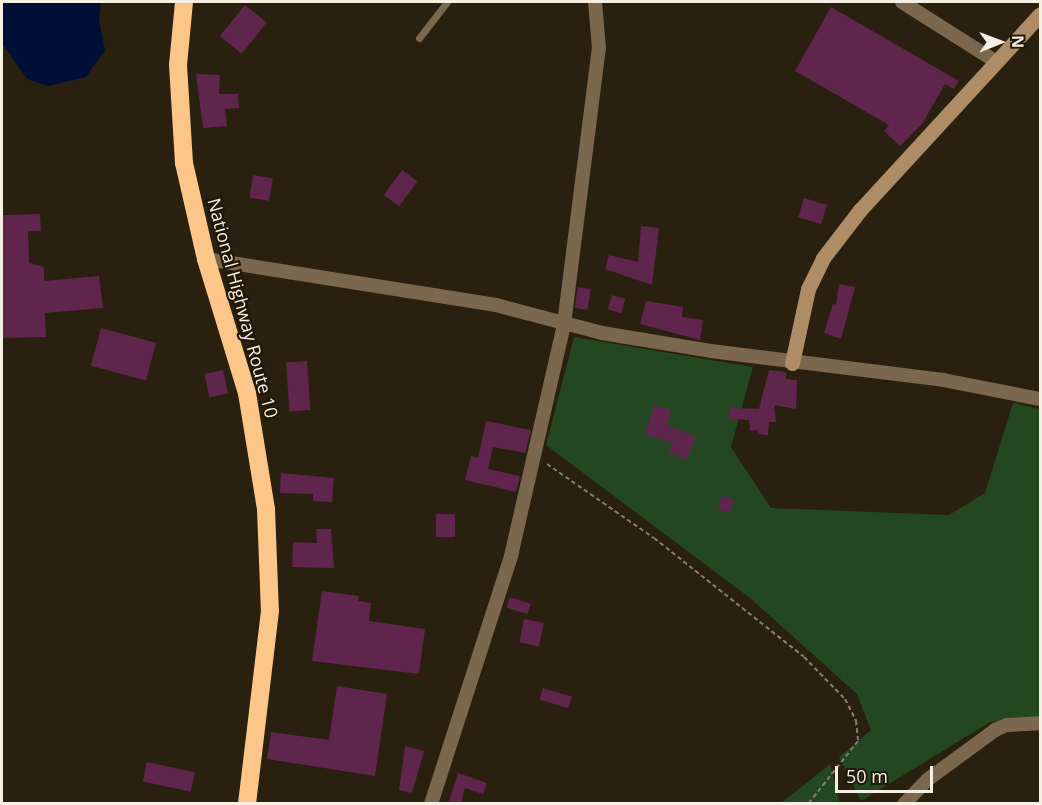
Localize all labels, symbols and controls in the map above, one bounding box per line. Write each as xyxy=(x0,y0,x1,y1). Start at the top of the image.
north arrow xyxy=(970,12,1030,72)
text: N xyxy=(1007,35,1029,48)
street label: National Highway Route 10 xyxy=(203,196,283,420)
scale bar xyxy=(838,754,936,792)
text: 50 m xyxy=(846,764,888,788)

